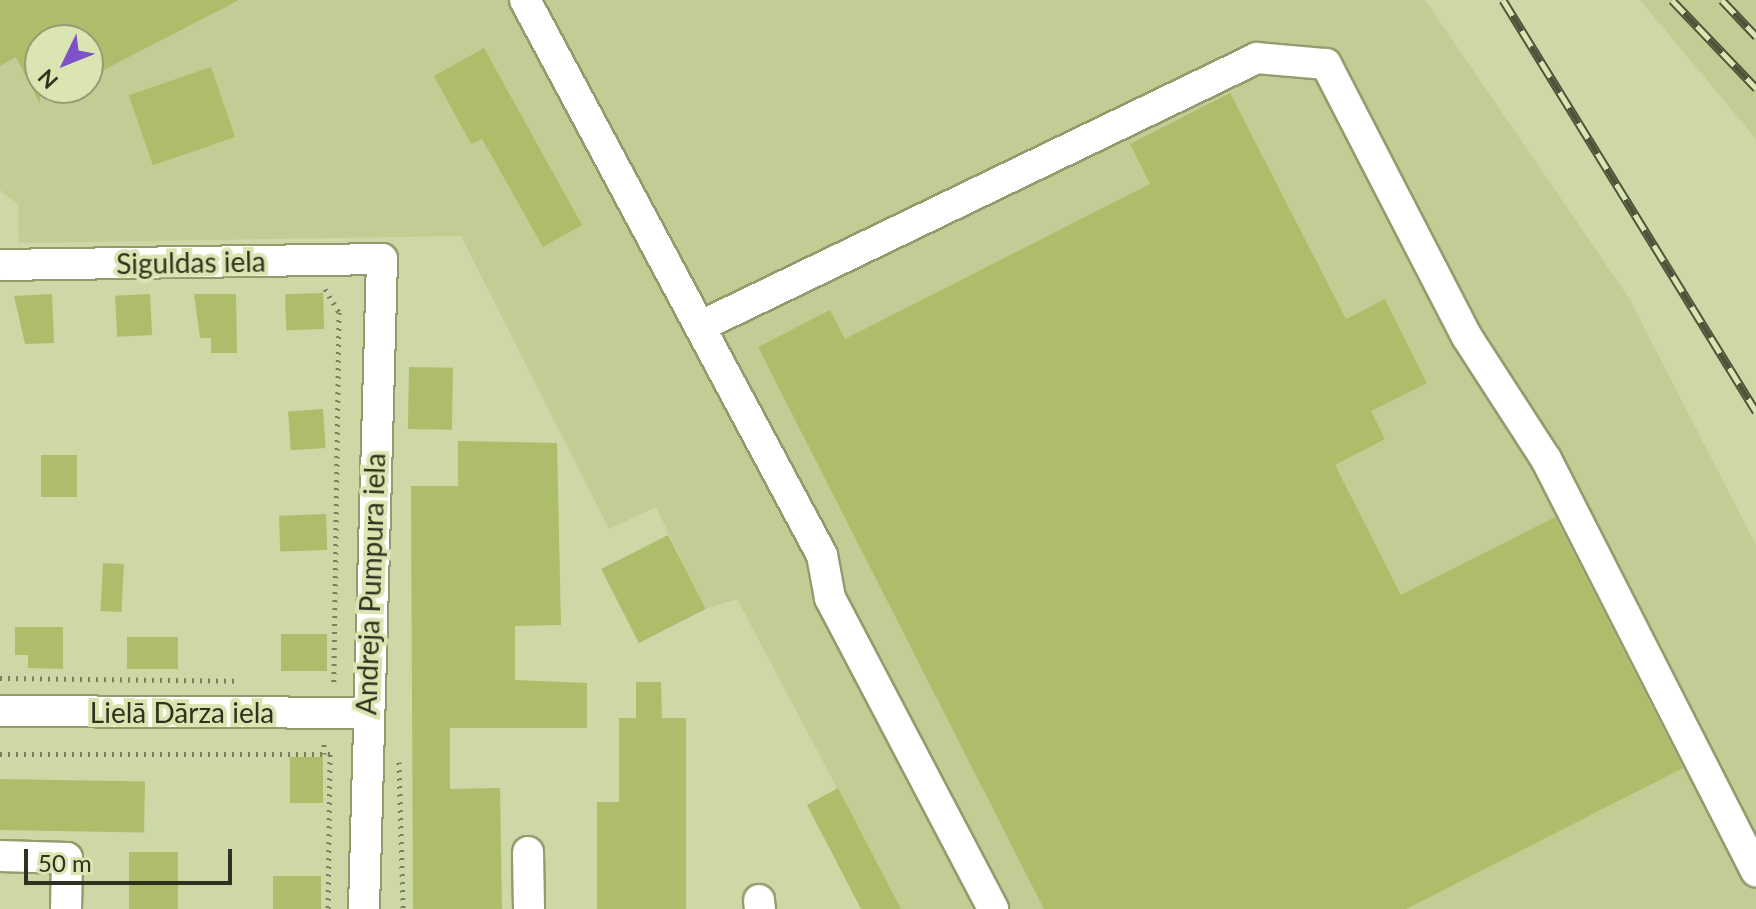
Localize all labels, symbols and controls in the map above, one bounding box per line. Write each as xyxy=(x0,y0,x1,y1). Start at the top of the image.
north arrow xyxy=(24,24,104,104)
text: N xyxy=(32,64,63,95)
street label: Siguldas iela xyxy=(116,244,266,280)
street label: Andreja Pumpura iela xyxy=(349,452,391,716)
street label: Lielā Dārza iela xyxy=(90,695,274,729)
scale bar xyxy=(28,833,236,883)
text: 50 m xyxy=(38,848,92,877)

